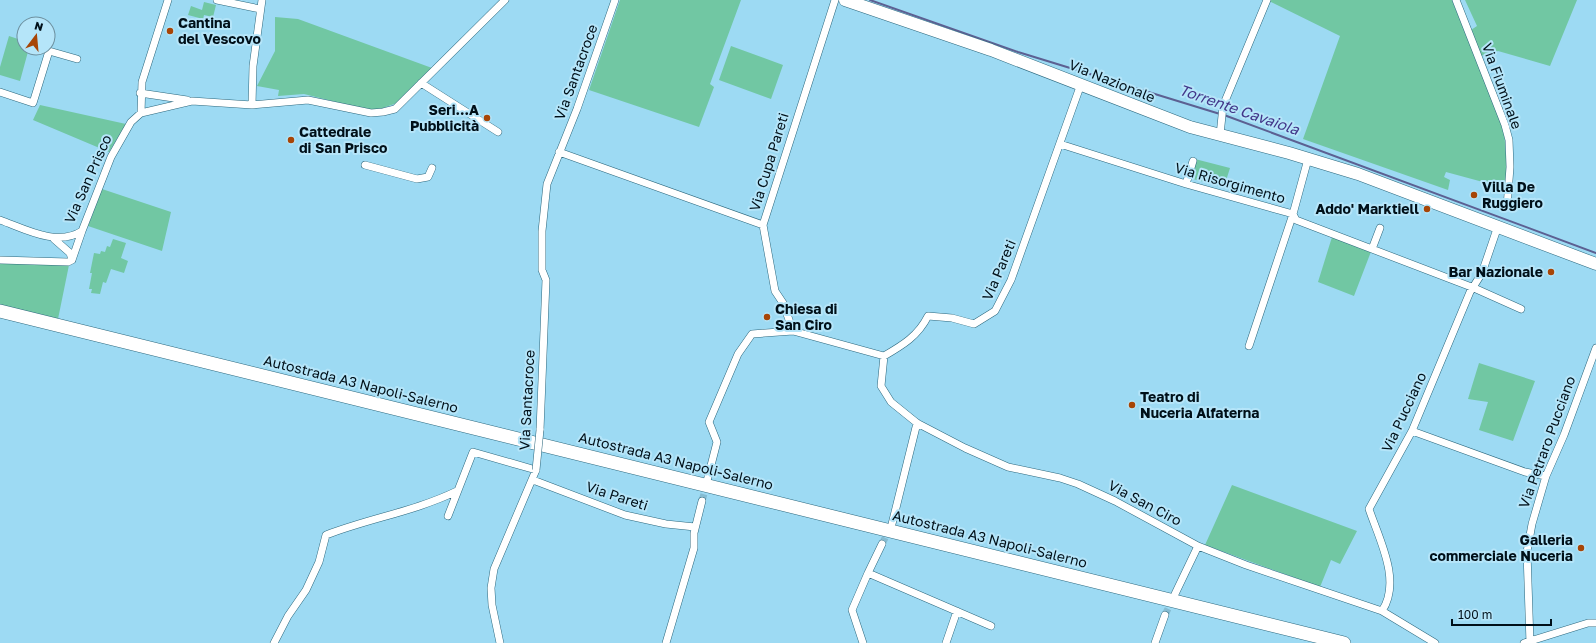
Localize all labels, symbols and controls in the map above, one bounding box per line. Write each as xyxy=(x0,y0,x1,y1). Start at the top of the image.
place label: Cantina del Vescovo xyxy=(178,14,261,47)
north arrow xyxy=(16,16,56,56)
text: N xyxy=(33,19,45,33)
street label: Via Santacroce xyxy=(550,22,601,122)
marker: Cantina del Vescovo xyxy=(165,26,175,36)
street label: Via Fiuminale xyxy=(1479,41,1526,131)
street label: Via Nazionale xyxy=(1067,56,1158,106)
water label: Torrente Cavaiola xyxy=(1177,80,1302,138)
place label: Seri...A Pubblicità xyxy=(410,101,479,134)
street label: Via Cupa Pareti xyxy=(745,110,792,213)
marker: Seri...A Pubblicità xyxy=(482,113,492,123)
place label: Cattedrale di San Prisco xyxy=(299,123,387,156)
street label: Via San Prisco xyxy=(60,132,115,226)
marker: Cattedrale di San Prisco xyxy=(286,135,296,145)
street label: Via Risorgimento xyxy=(1173,159,1287,206)
place label: Villa De Ruggiero xyxy=(1482,178,1543,211)
marker: Villa De Ruggiero xyxy=(1469,190,1479,200)
place label: Addo' Marktiell xyxy=(1315,200,1419,217)
marker: Addo' Marktiell xyxy=(1422,204,1432,214)
street label: Via Pareti xyxy=(978,237,1019,303)
place label: Bar Nazionale xyxy=(1448,263,1543,280)
marker: Bar Nazionale xyxy=(1546,267,1556,277)
place label: Chiesa di San Ciro xyxy=(775,300,838,333)
marker: Chiesa di San Ciro xyxy=(762,312,772,322)
street label: Via Santacroce xyxy=(515,349,538,451)
street label: Autostrada A3 Napoli-Salerno xyxy=(262,351,460,416)
street label: Via Pucciano xyxy=(1378,369,1429,454)
street label: Via Petraro Pucciano xyxy=(1515,373,1578,510)
place label: Teatro di Nuceria Alfaterna xyxy=(1140,388,1259,421)
marker: Teatro di Nuceria Alfaterna xyxy=(1127,400,1137,410)
street label: Autostrada A3 Napoli-Salerno xyxy=(577,428,775,493)
street label: Via San Ciro xyxy=(1106,476,1185,529)
street label: Via Pareti xyxy=(584,478,650,514)
street label: Autostrada A3 Napoli-Salerno xyxy=(891,506,1089,571)
place label: Galleria commerciale Nuceria xyxy=(1429,531,1573,564)
marker: Galleria commerciale Nuceria xyxy=(1576,543,1586,553)
scale bar xyxy=(1452,601,1551,627)
text: 100 m xyxy=(1458,607,1492,622)

